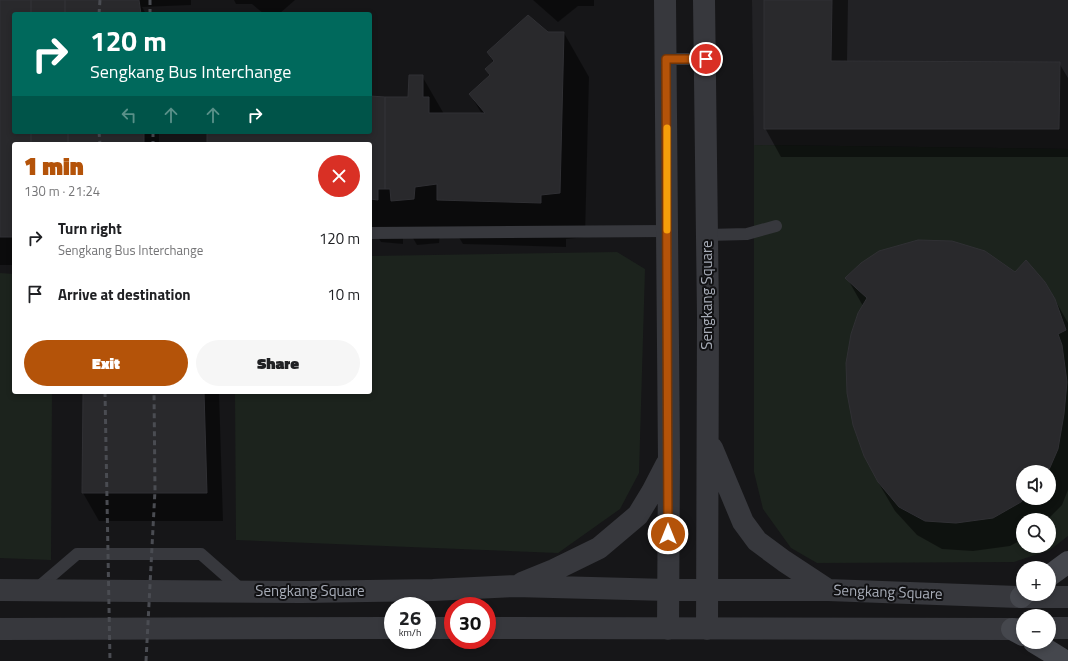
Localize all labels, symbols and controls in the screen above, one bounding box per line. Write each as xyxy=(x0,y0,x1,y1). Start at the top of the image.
text: 120 m xyxy=(90,19,167,62)
icon: right xyxy=(24,28,76,80)
pin xyxy=(689,42,723,76)
icon: arrive xyxy=(695,48,717,70)
text: Sengkang Bus Interchange xyxy=(90,58,291,85)
icon: left xyxy=(118,104,140,126)
icon: ahead xyxy=(160,104,182,126)
icon: ahead xyxy=(202,104,224,126)
icon: right xyxy=(244,104,266,126)
text: 1 min xyxy=(24,148,84,184)
button: close xyxy=(318,155,360,197)
text: 130 m · 21:24 xyxy=(24,181,100,201)
text: Turn right xyxy=(58,217,122,240)
icon: right xyxy=(24,227,46,249)
text: 120 m xyxy=(319,227,360,250)
text: Sengkang Bus Interchange xyxy=(58,240,203,260)
street label: Sengkang Square xyxy=(695,240,718,350)
icon: arrive xyxy=(24,283,46,305)
text: Arrive at destination xyxy=(58,283,191,306)
text: 10 m xyxy=(327,283,360,306)
button: Exit xyxy=(24,340,188,386)
button: Share xyxy=(196,340,360,386)
map controls xyxy=(1016,465,1056,649)
button: sound xyxy=(1016,465,1056,505)
position arrow xyxy=(647,513,689,555)
button: search xyxy=(1016,513,1056,553)
button: + xyxy=(1016,561,1056,601)
street label: Sengkang Square xyxy=(833,578,943,605)
street label: Sengkang Square xyxy=(255,579,365,602)
speed limit sign: 30 xyxy=(444,597,496,649)
text: 26 xyxy=(399,602,421,633)
button: − xyxy=(1016,609,1056,649)
text: km/h xyxy=(399,625,421,640)

